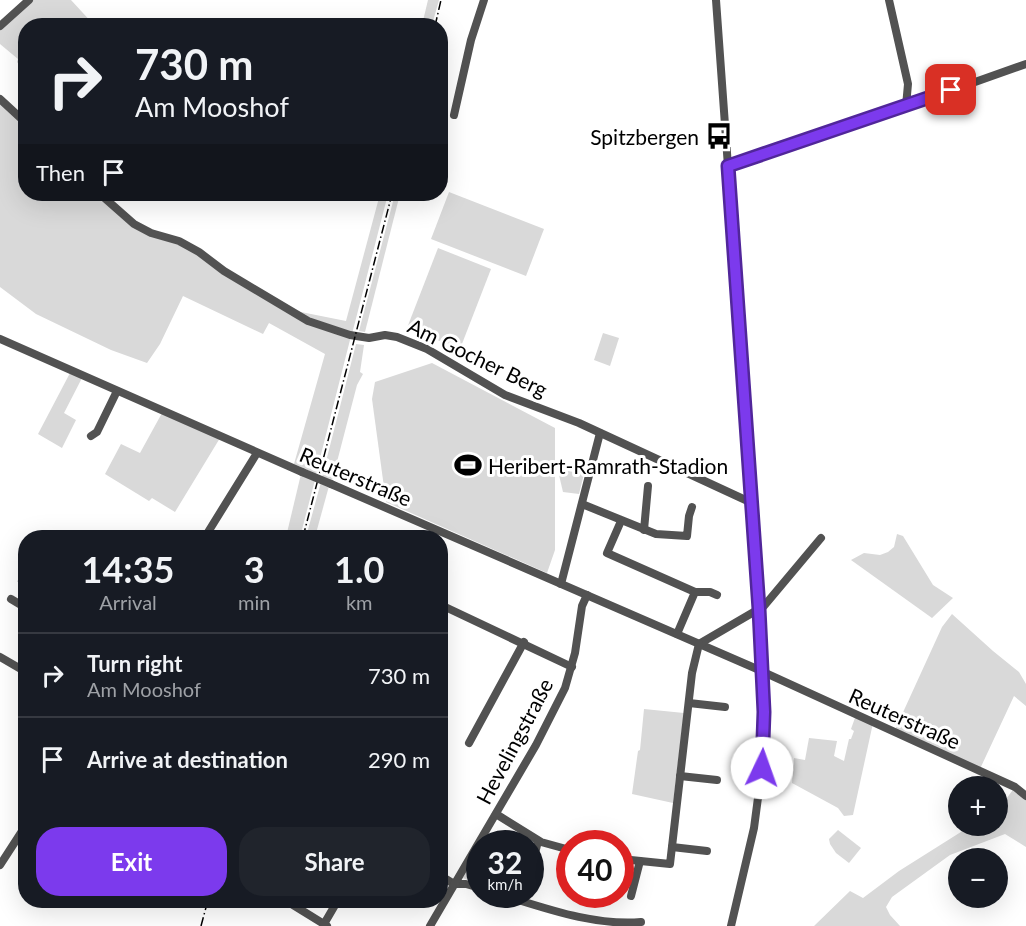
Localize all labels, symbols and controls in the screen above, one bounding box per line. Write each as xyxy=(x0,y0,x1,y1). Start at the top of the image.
text: 730 m xyxy=(135,39,253,89)
icon: right xyxy=(36,42,114,120)
pin xyxy=(925,64,976,115)
icon: arrive xyxy=(934,73,967,106)
text: Am Mooshof xyxy=(135,90,289,123)
bus stop icon: Spitzbergen xyxy=(704,121,734,151)
place label: Spitzbergen xyxy=(590,124,699,149)
icon: arrive xyxy=(97,156,130,189)
text: Then xyxy=(36,159,85,186)
street label: Am Gocher Berg xyxy=(404,312,552,402)
street label: Reuterstraße xyxy=(296,441,416,511)
sports icon: Heribert-Ramrath-Stadion xyxy=(453,450,483,480)
place label: Heribert-Ramrath-Stadion xyxy=(488,453,728,478)
text: 14:35 xyxy=(82,547,174,591)
text: 3 xyxy=(244,547,265,591)
text: 1.0 xyxy=(334,547,384,591)
text: Arrival xyxy=(99,590,157,614)
text: min xyxy=(238,590,270,614)
text: km xyxy=(346,590,373,614)
text: Turn right xyxy=(87,650,182,677)
icon: right xyxy=(36,659,69,692)
text: 730 m xyxy=(368,662,430,689)
street label: Hevelingstraße xyxy=(470,674,558,808)
text: Am Mooshof xyxy=(87,677,201,701)
street label: Reuterstraße xyxy=(845,682,965,754)
position arrow xyxy=(730,736,794,800)
icon: arrive xyxy=(36,743,69,776)
text: Arrive at destination xyxy=(87,746,288,773)
text: 290 m xyxy=(368,746,430,773)
map controls xyxy=(948,776,1008,908)
button: + xyxy=(948,776,1008,836)
button: Exit xyxy=(36,827,227,896)
button: Share xyxy=(239,827,430,896)
speed limit sign: 40 xyxy=(556,830,634,908)
text: 32 xyxy=(488,844,522,880)
button: − xyxy=(948,848,1008,908)
text: km/h xyxy=(487,875,523,893)

